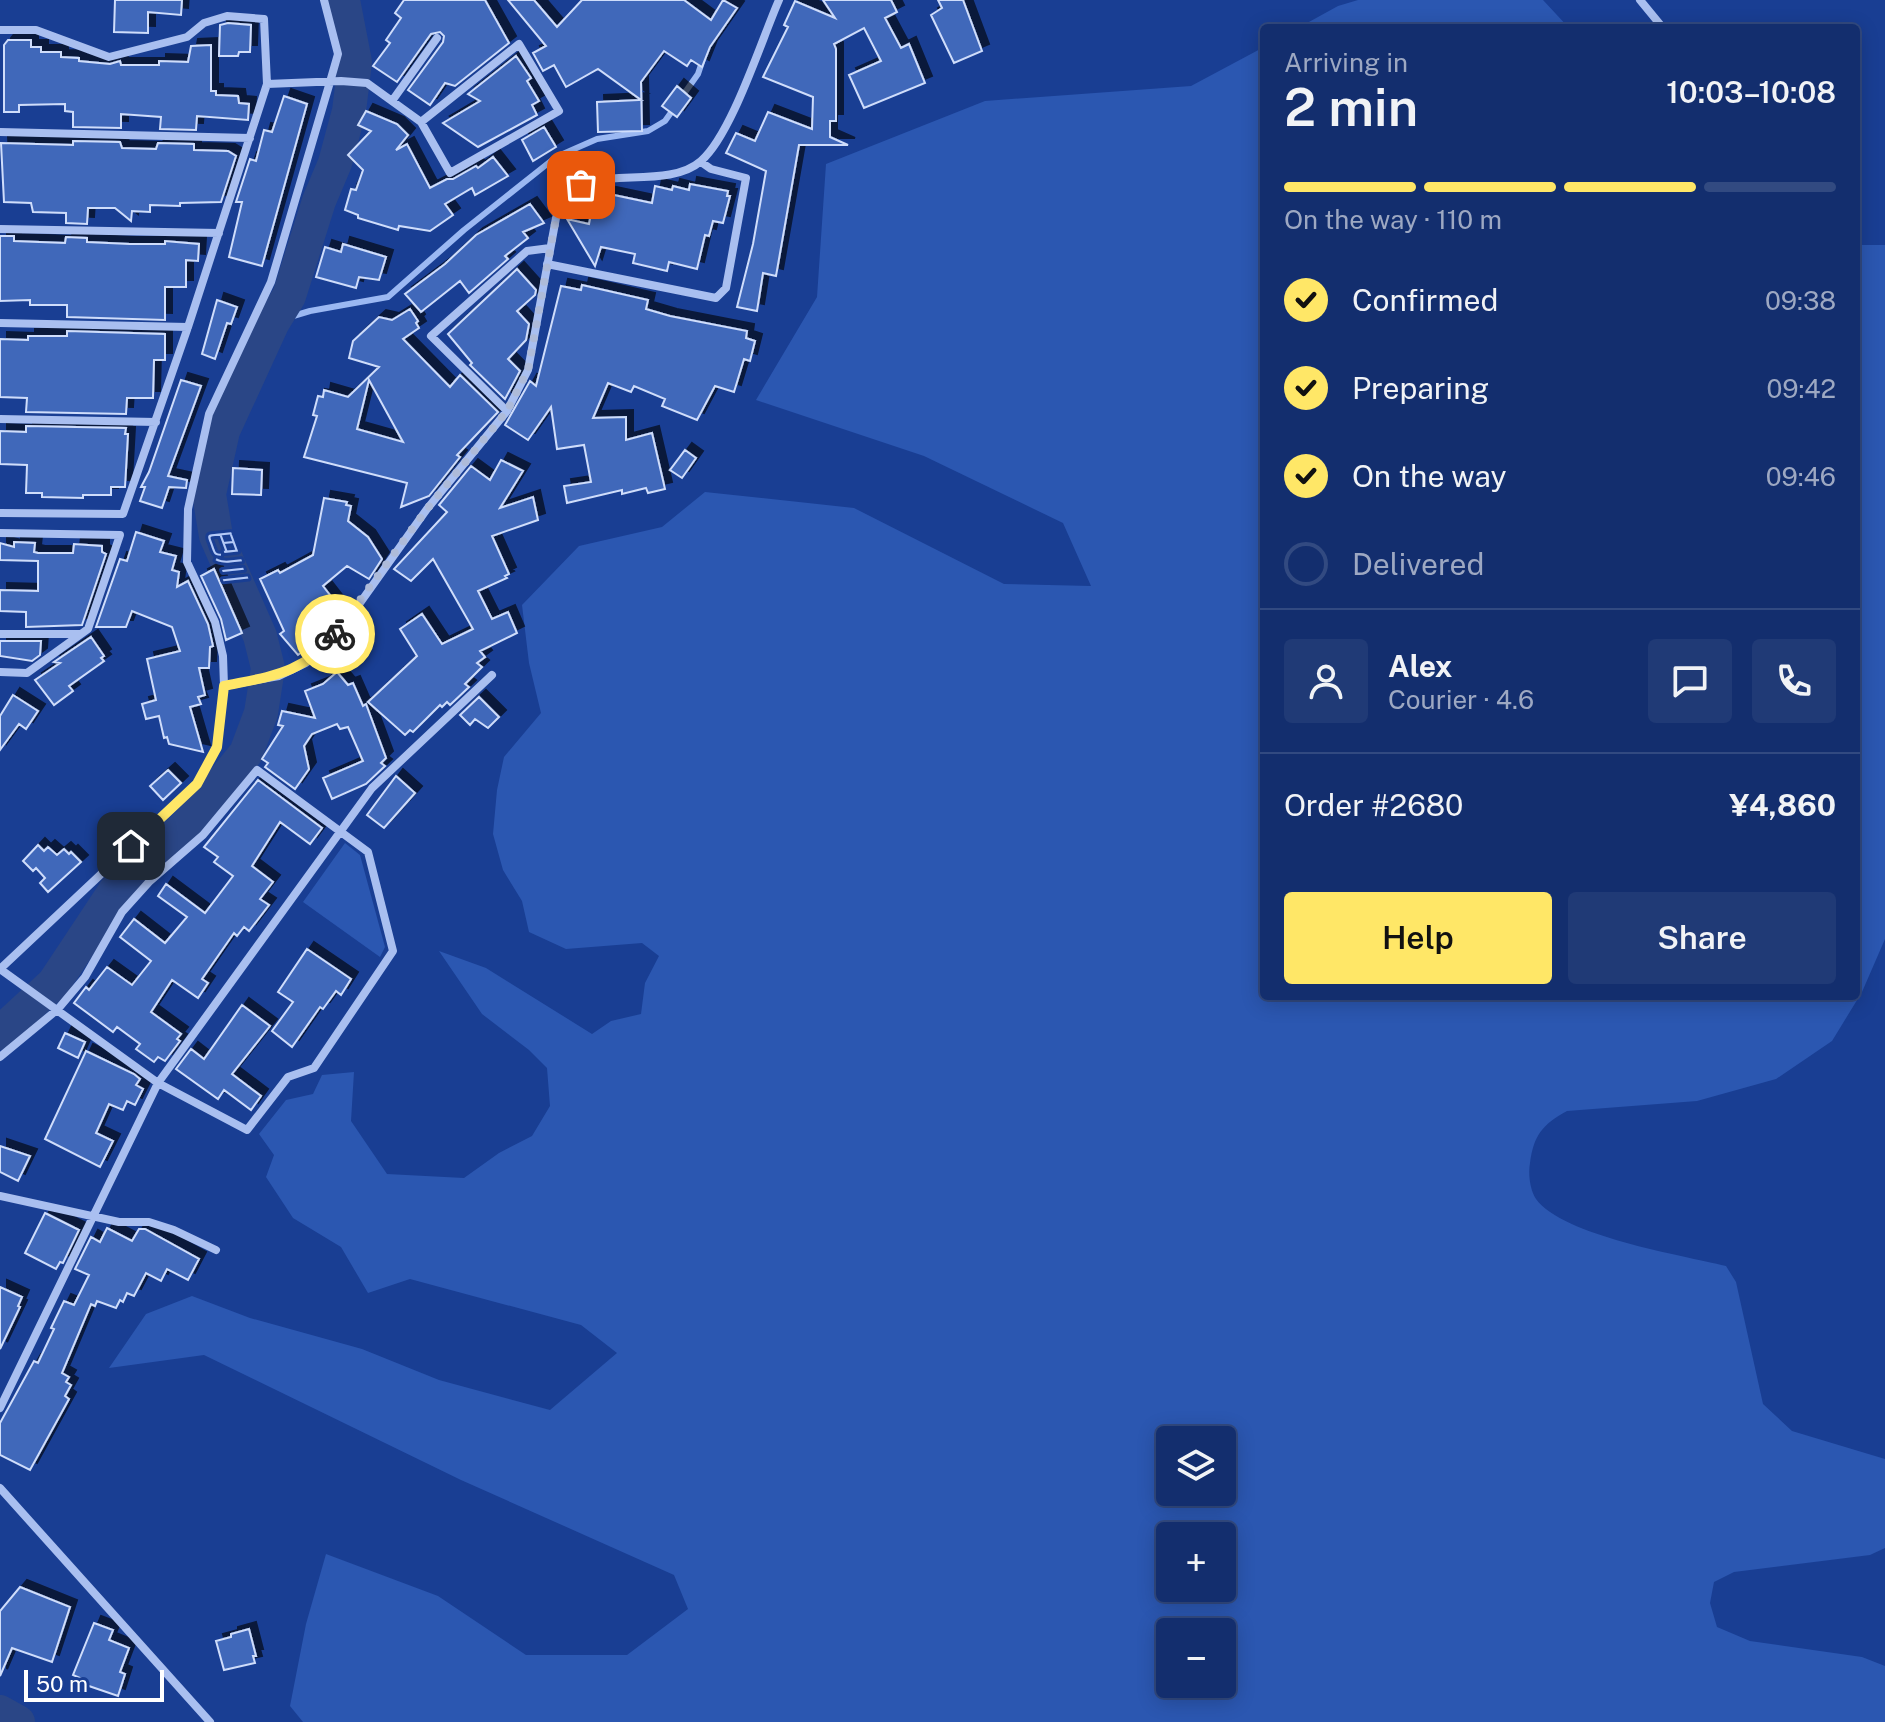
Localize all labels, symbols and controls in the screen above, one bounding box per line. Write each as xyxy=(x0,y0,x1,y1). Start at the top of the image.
text: Arriving in xyxy=(1284,47,1408,78)
text: 10:03–10:08 xyxy=(1666,74,1836,110)
text: 2 min xyxy=(1284,77,1418,138)
pin xyxy=(547,151,615,219)
icon: bag xyxy=(559,163,603,207)
text: On the way · 110 m xyxy=(1284,204,1502,235)
icon: check xyxy=(1284,278,1328,322)
text: Confirmed xyxy=(1352,282,1498,318)
text: 09:38 xyxy=(1765,285,1836,316)
icon: check xyxy=(1284,366,1328,410)
text: Preparing xyxy=(1352,370,1489,406)
text: 09:42 xyxy=(1766,373,1836,404)
icon: check xyxy=(1284,454,1328,498)
text: On the way xyxy=(1352,458,1506,494)
text: 09:46 xyxy=(1766,461,1836,492)
water label: 巴川 xyxy=(202,522,253,589)
text: Delivered xyxy=(1352,546,1484,582)
courier xyxy=(295,594,375,674)
icon: bike xyxy=(313,612,357,656)
button: person xyxy=(1284,639,1368,723)
button: chat xyxy=(1648,639,1732,723)
button: phone xyxy=(1752,639,1836,723)
text: Alex xyxy=(1388,648,1452,684)
text: Courier · 4.6 xyxy=(1388,684,1534,715)
text: Order #2680 xyxy=(1284,787,1463,823)
text: ¥4,860 xyxy=(1729,787,1836,823)
pin xyxy=(97,812,165,880)
icon: home xyxy=(109,824,153,868)
button: Help xyxy=(1284,892,1552,984)
button: Share xyxy=(1568,892,1836,984)
map controls xyxy=(1156,1426,1236,1698)
button: layers xyxy=(1156,1426,1236,1506)
button: + xyxy=(1156,1522,1236,1602)
button: − xyxy=(1156,1618,1236,1698)
scale bar xyxy=(24,1666,164,1702)
text: 50 m xyxy=(36,1671,88,1697)

